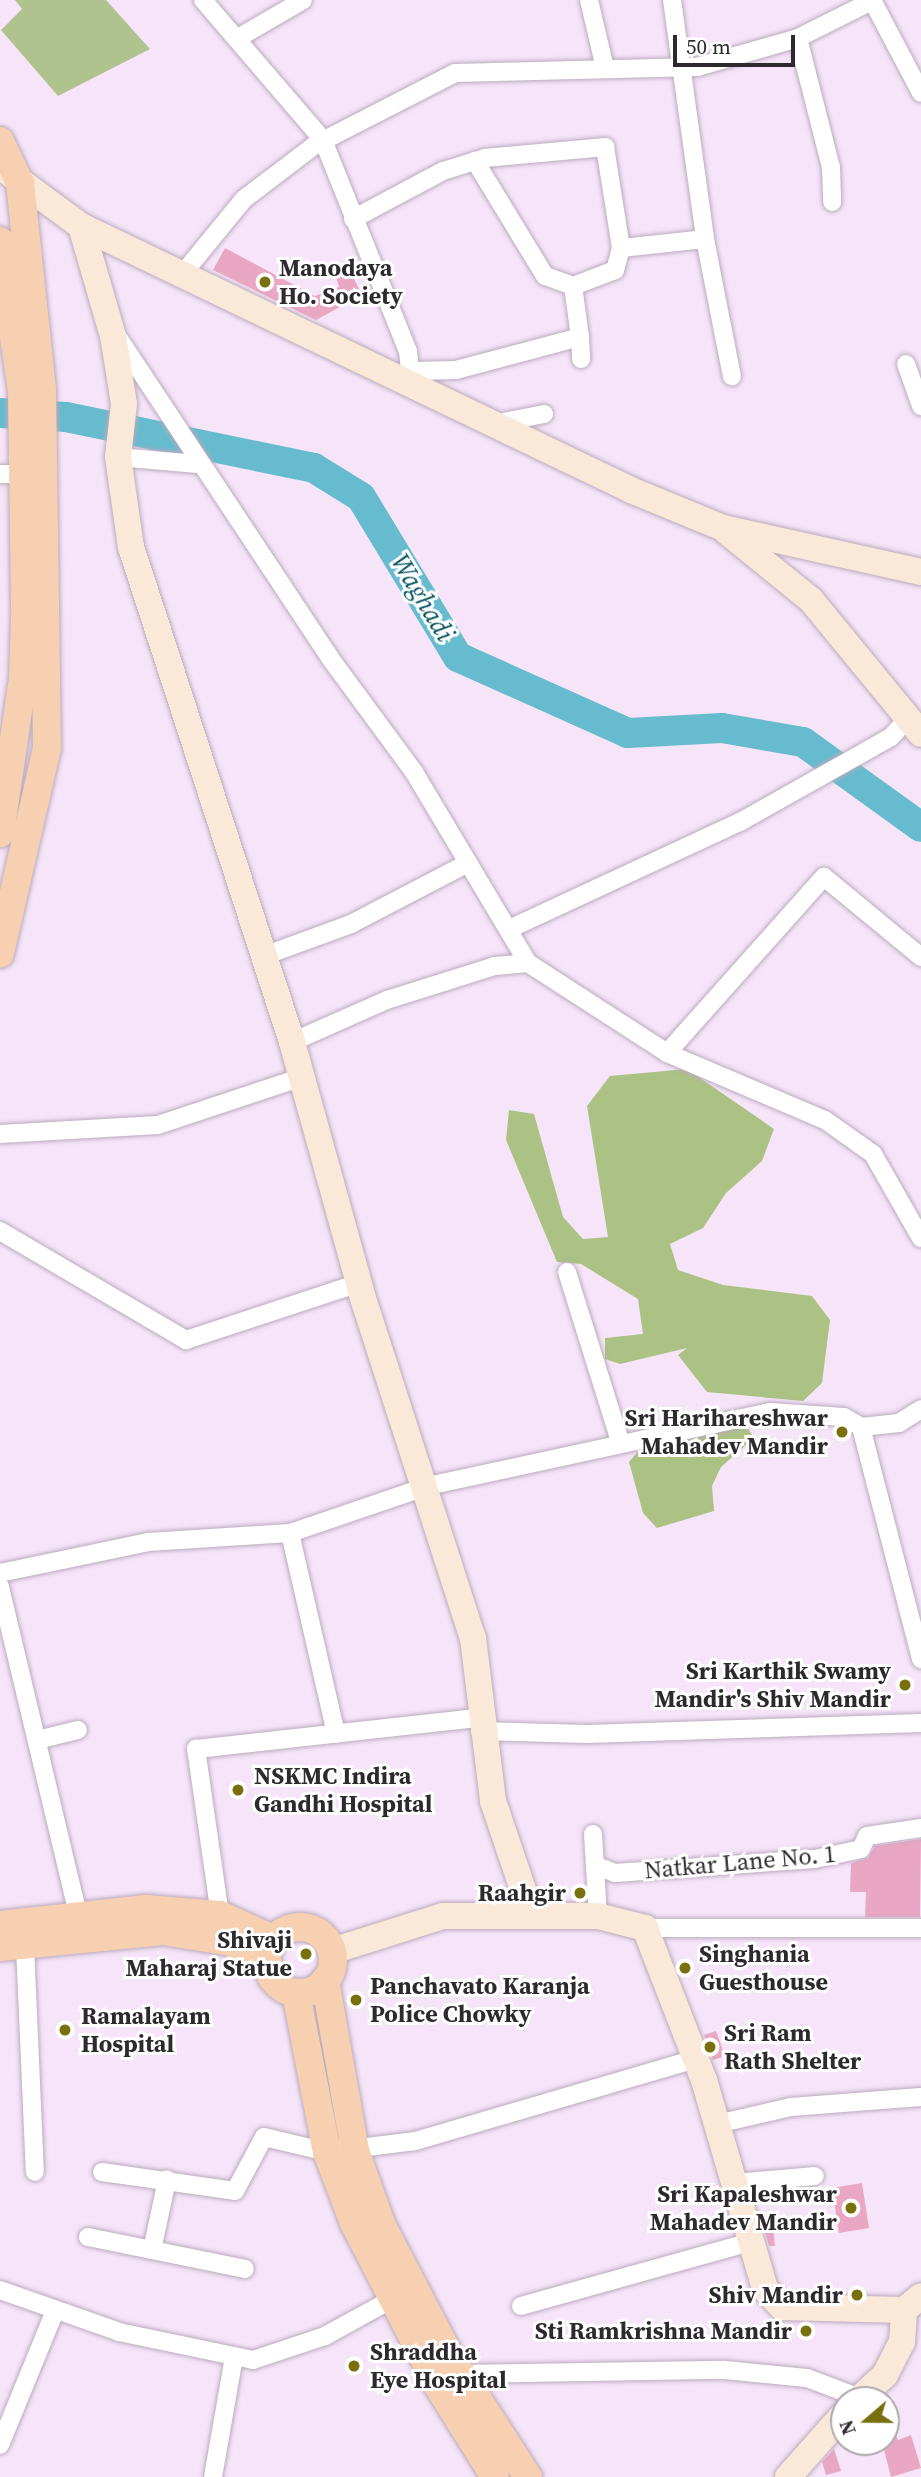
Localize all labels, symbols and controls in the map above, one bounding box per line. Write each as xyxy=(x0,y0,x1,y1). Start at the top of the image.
scale bar xyxy=(676,21,799,65)
text: 50 m xyxy=(686,32,731,61)
place label: Manodaya Ho. Society xyxy=(279,254,403,310)
marker: Manodaya Ho. Society xyxy=(257,274,273,290)
water label: Waghadi xyxy=(384,549,460,647)
place label: Sri Harihareshwar Mahadev Mandir xyxy=(624,1404,828,1460)
marker: Sri Harihareshwar Mahadev Mandir xyxy=(834,1424,850,1440)
place label: Sri Karthik Swamy Mandir's Shiv Mandir xyxy=(654,1657,891,1713)
marker: Sri Karthik Swamy Mandir's Shiv Mandir xyxy=(897,1677,913,1693)
place label: NSKMC Indira Gandhi Hospital xyxy=(254,1762,433,1818)
marker: NSKMC Indira Gandhi Hospital xyxy=(228,1780,248,1800)
street label: Natkar Lane No. 1 xyxy=(643,1839,837,1885)
place label: Raahgir xyxy=(478,1879,566,1907)
marker: Raahgir xyxy=(572,1885,588,1901)
place label: Shivaji Maharaj Statue xyxy=(126,1926,292,1982)
place label: Singhania Guesthouse xyxy=(699,1940,828,1996)
marker: Shivaji Maharaj Statue xyxy=(298,1946,314,1962)
marker: Singhania Guesthouse xyxy=(677,1960,693,1976)
place label: Panchavato Karanja Police Chowky xyxy=(370,1972,590,2028)
marker: Panchavato Karanja Police Chowky xyxy=(348,1992,364,2008)
place label: Ramalayam Hospital xyxy=(81,2002,211,2058)
place label: Sri Ram Rath Shelter xyxy=(724,2019,861,2075)
marker: Ramalayam Hospital xyxy=(55,2020,75,2040)
marker: Sri Ram Rath Shelter xyxy=(702,2039,718,2055)
place label: Sri Kapaleshwar Mahadev Mandir xyxy=(650,2180,837,2236)
marker: Sri Kapaleshwar Mahadev Mandir xyxy=(843,2200,859,2216)
place label: Shiv Mandir xyxy=(709,2281,843,2309)
marker: Shiv Mandir xyxy=(849,2287,865,2303)
place label: Sti Ramkrishna Mandir xyxy=(535,2317,792,2345)
marker: Sti Ramkrishna Mandir xyxy=(798,2323,814,2339)
place label: Shraddha Eye Hospital xyxy=(370,2338,507,2394)
marker: Shraddha Eye Hospital xyxy=(344,2356,364,2376)
north arrow xyxy=(830,2386,900,2456)
text: N xyxy=(833,2417,862,2438)

